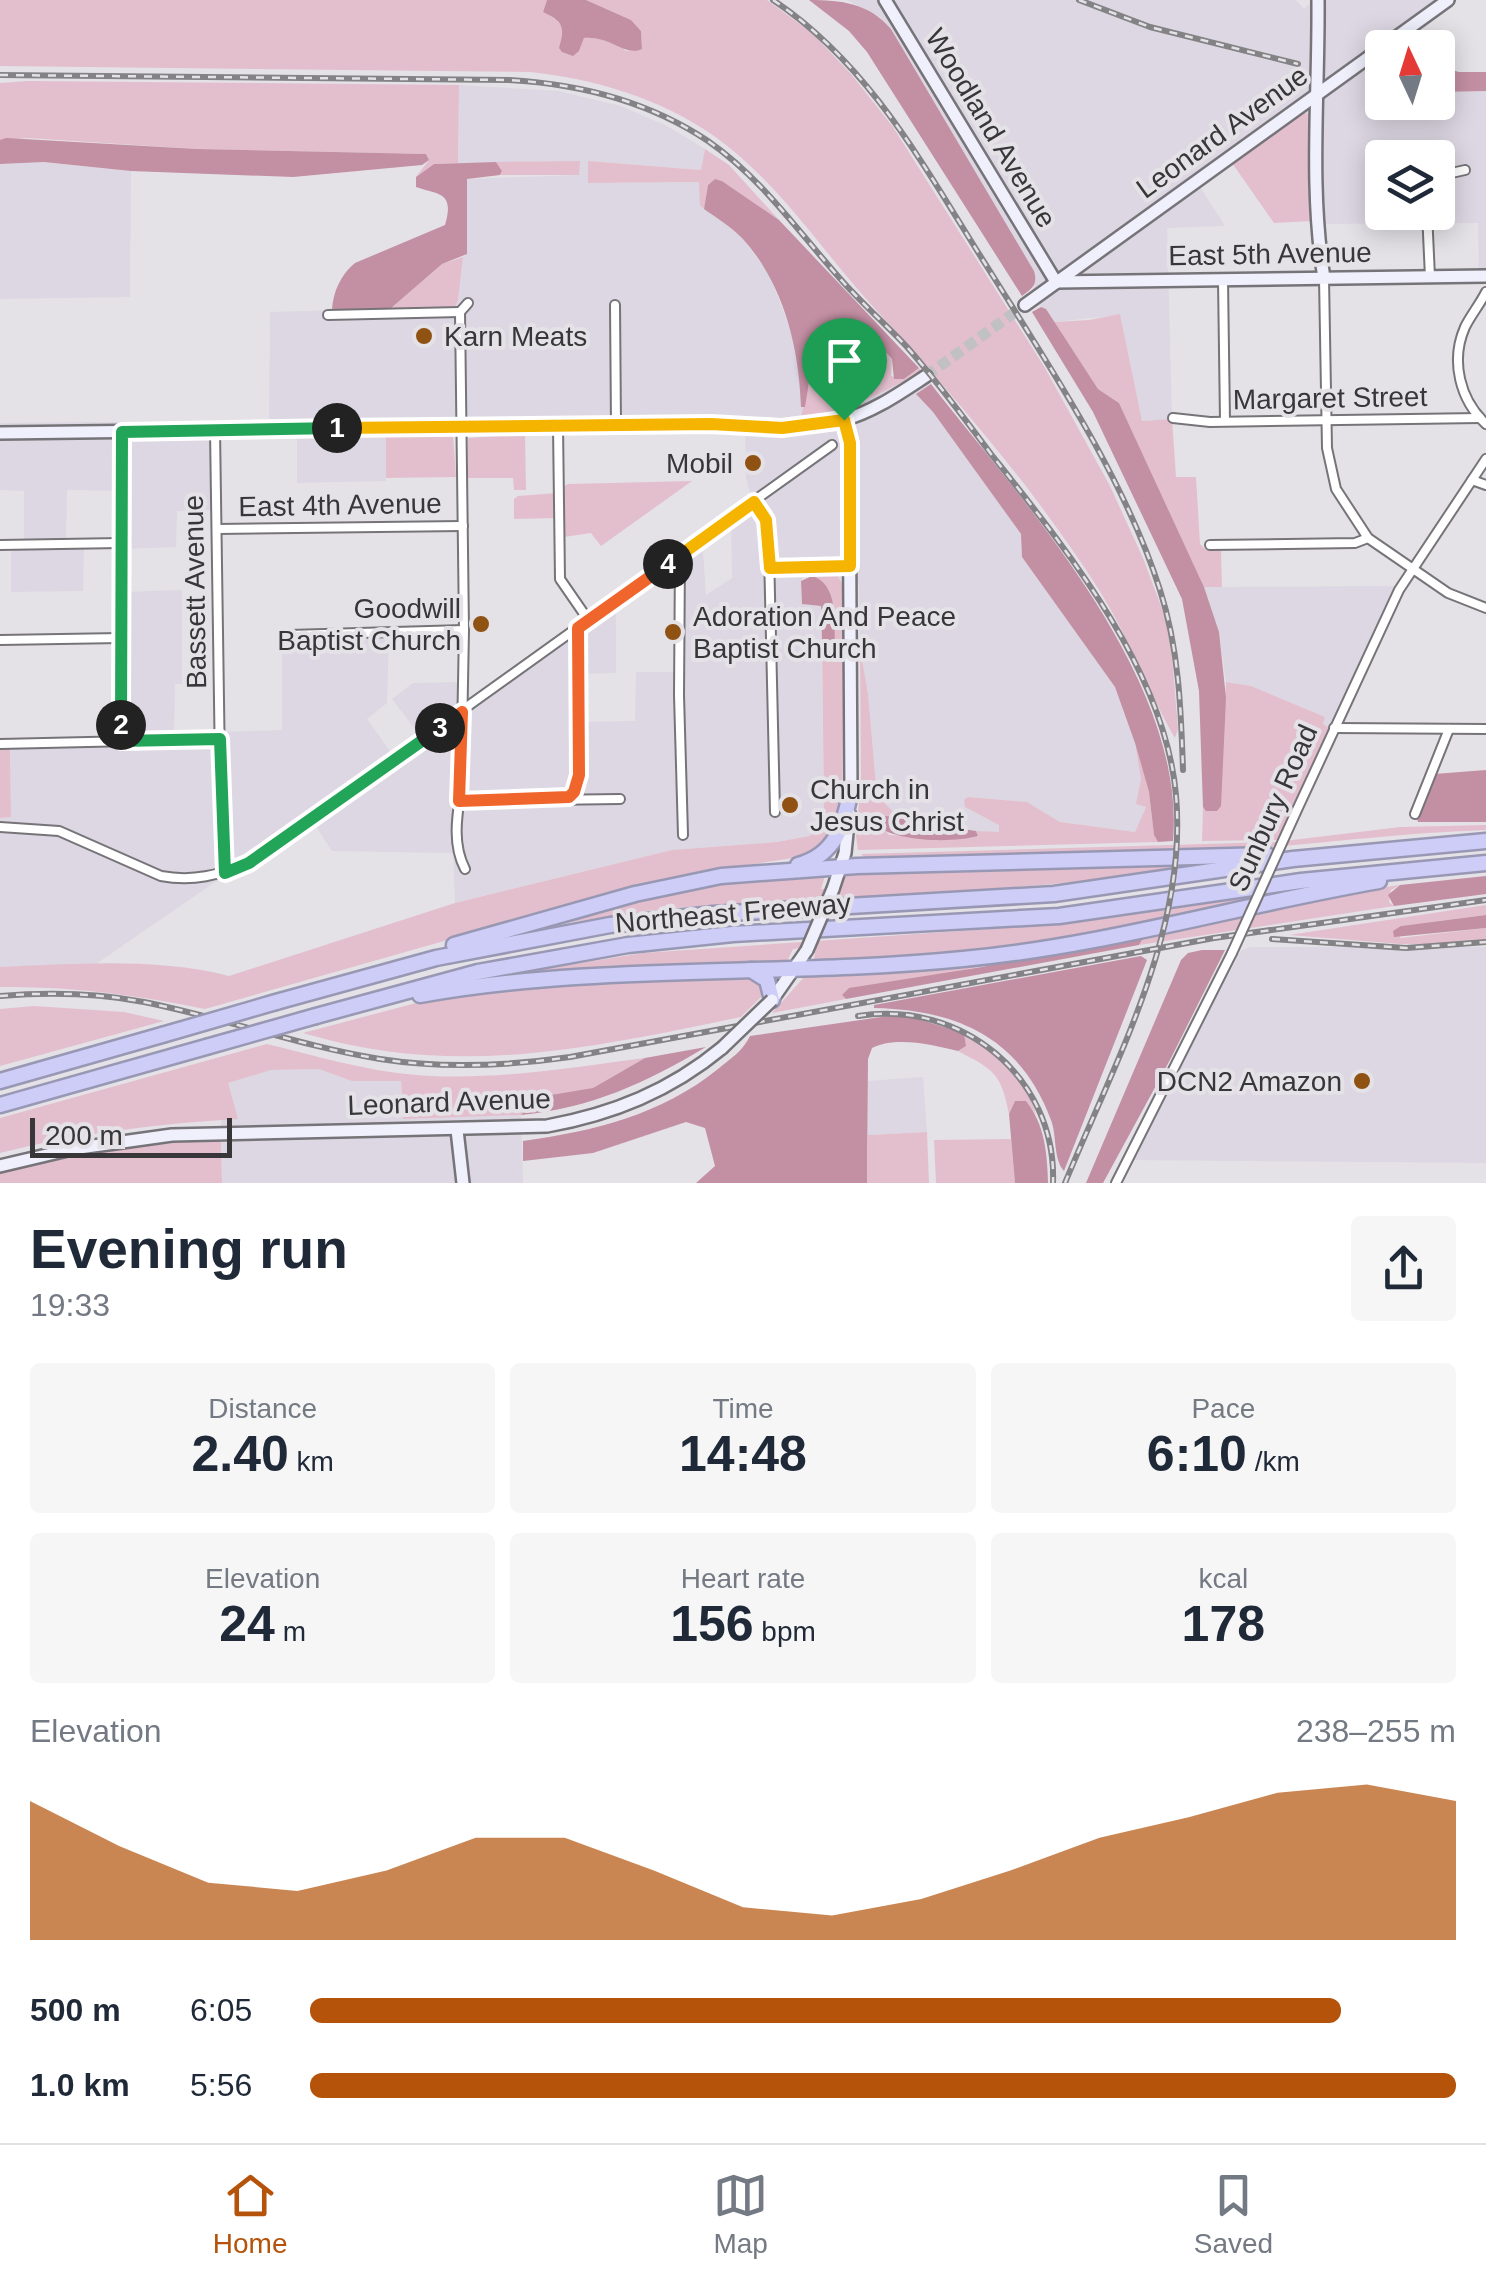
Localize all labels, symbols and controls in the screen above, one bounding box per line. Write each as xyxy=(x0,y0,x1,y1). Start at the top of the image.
street label: Woodland Avenue xyxy=(919,23,1063,233)
north arrow xyxy=(1365,30,1455,120)
map controls xyxy=(1365,30,1455,230)
street label: Leonard Avenue xyxy=(1131,60,1313,204)
button: layers xyxy=(1365,140,1455,230)
street label: East 5th Avenue xyxy=(1168,237,1372,271)
pin xyxy=(802,318,887,421)
place label: Karn Meats xyxy=(444,321,587,352)
marker: Karn Meats xyxy=(413,325,435,347)
icon: arrive xyxy=(817,333,872,388)
street label: Margaret Street xyxy=(1232,381,1428,415)
pin: 1 xyxy=(312,403,362,453)
text: 1 xyxy=(329,412,345,443)
place label: Mobil xyxy=(666,448,733,479)
marker: Mobil xyxy=(742,452,764,474)
street label: East 4th Avenue xyxy=(238,488,442,522)
street label: Bassett Avenue xyxy=(178,495,212,689)
pin: 4 xyxy=(643,539,693,589)
text: 4 xyxy=(660,548,676,579)
place label: Goodwill Baptist Church xyxy=(277,593,461,656)
place label: Adoration And Peace Baptist Church xyxy=(693,601,956,664)
marker: Goodwill Baptist Church xyxy=(470,613,492,635)
marker: Adoration And Peace Baptist Church xyxy=(662,621,684,643)
pin: 2 xyxy=(96,700,146,750)
pin: 3 xyxy=(415,703,465,753)
text: 2 xyxy=(113,709,129,740)
text: 3 xyxy=(432,712,448,743)
street label: Sunbury Road xyxy=(1222,720,1324,896)
place label: Church in Jesus Christ xyxy=(810,774,964,837)
marker: Church in Jesus Christ xyxy=(779,794,801,816)
street label: Northeast Freeway xyxy=(614,887,852,939)
place label: DCN2 Amazon xyxy=(1157,1066,1342,1097)
marker: DCN2 Amazon xyxy=(1351,1070,1373,1092)
street label: Leonard Avenue xyxy=(347,1083,551,1121)
scale bar xyxy=(30,1113,232,1158)
text: 200 m xyxy=(45,1120,123,1151)
button: share xyxy=(1351,1216,1456,1321)
text: Evening run xyxy=(30,1218,348,1280)
text: 19:33 xyxy=(30,1287,110,1323)
text: Distance xyxy=(208,1393,317,1424)
text: Time xyxy=(712,1393,774,1424)
text: Pace xyxy=(1191,1393,1255,1424)
text: 2.40 xyxy=(191,1426,289,1482)
text: 14:48 xyxy=(679,1426,807,1482)
text: 6:10 xyxy=(1147,1426,1247,1482)
text: km xyxy=(289,1446,334,1477)
text: /km xyxy=(1247,1446,1300,1477)
text: Elevation xyxy=(205,1563,320,1594)
text: Heart rate xyxy=(681,1563,805,1594)
text: kcal xyxy=(1198,1563,1248,1594)
text: 24 xyxy=(219,1596,275,1652)
text: 156 xyxy=(670,1596,754,1652)
text: 178 xyxy=(1182,1596,1265,1652)
text: m xyxy=(275,1616,306,1647)
text: bpm xyxy=(754,1616,816,1647)
text: Elevation xyxy=(30,1713,162,1749)
text: 238–255 m xyxy=(1296,1713,1456,1749)
text: 500 m xyxy=(30,1992,121,2028)
text: 6:05 xyxy=(190,1992,252,2028)
text: 1.0 km xyxy=(30,2067,130,2103)
text: 5:56 xyxy=(190,2067,252,2103)
tab: Home xyxy=(213,2168,288,2260)
tab: Map xyxy=(713,2168,768,2260)
tab: Saved xyxy=(1194,2168,1273,2260)

